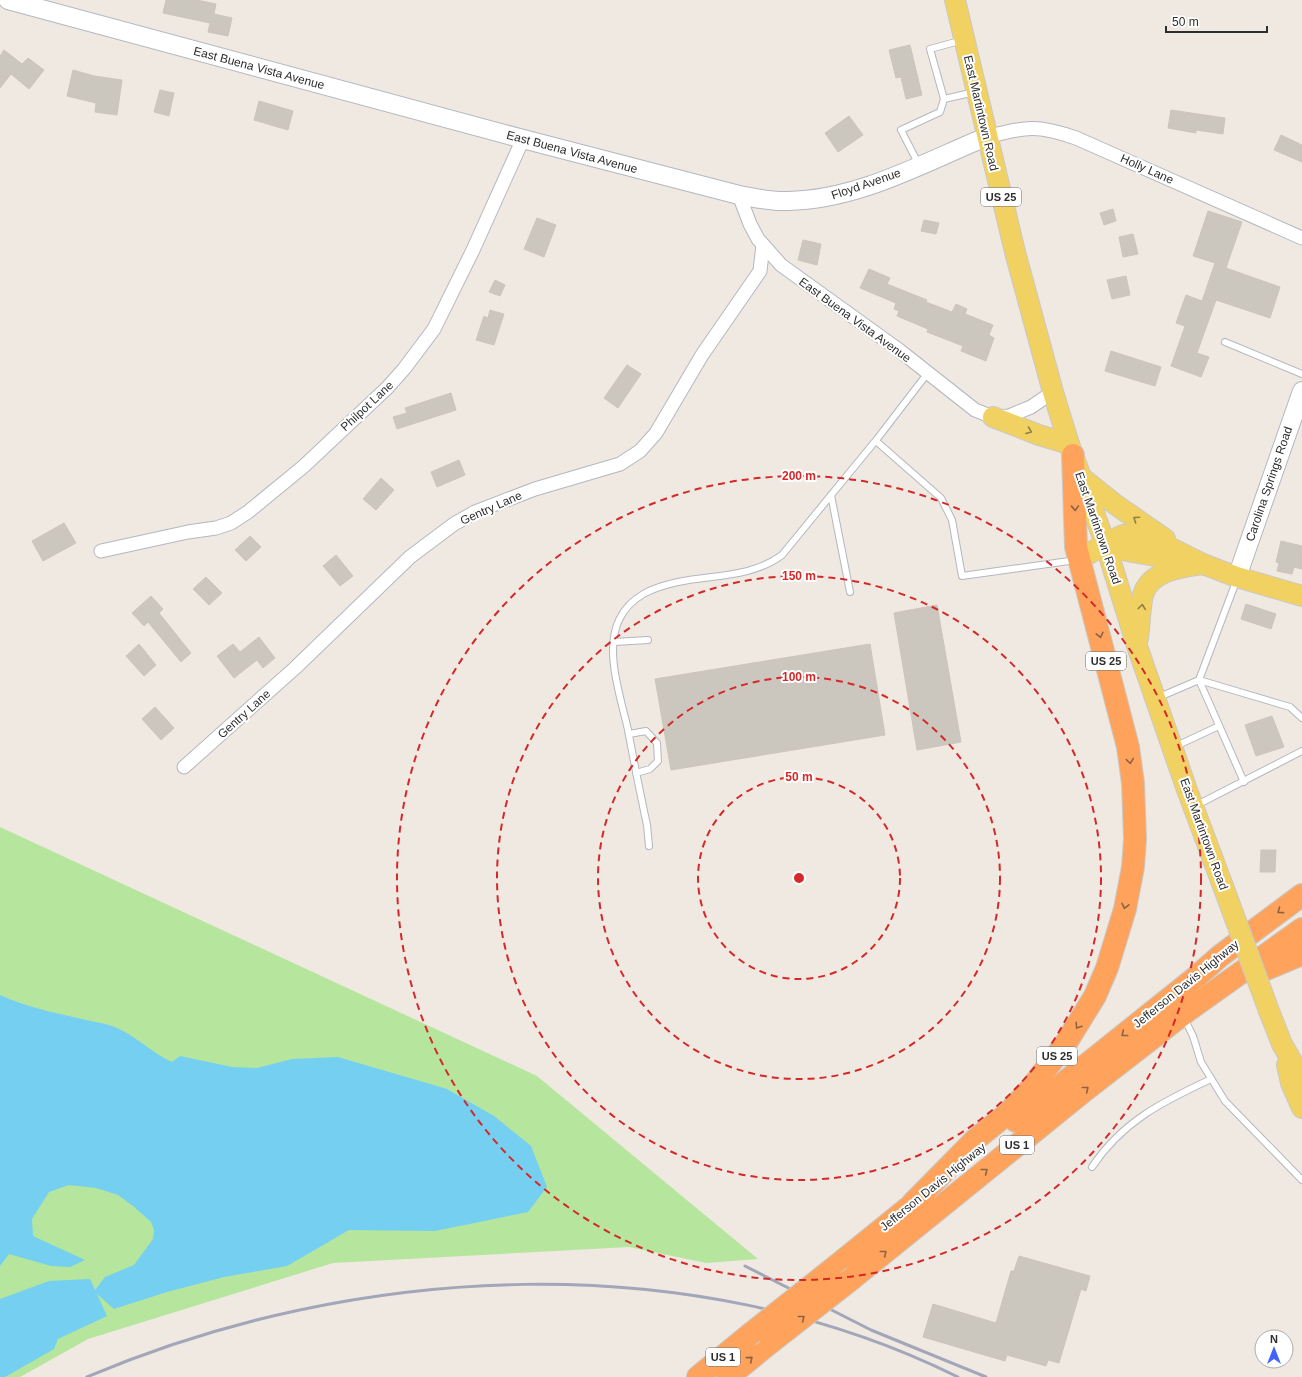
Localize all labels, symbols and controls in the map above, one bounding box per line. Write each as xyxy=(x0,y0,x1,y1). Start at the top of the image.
scale bar xyxy=(1166,8,1267,34)
text: 50 m xyxy=(1172,15,1199,29)
street label: East Buena Vista Avenue xyxy=(192,44,326,92)
street label: East Martintown Road xyxy=(961,54,1001,172)
street label: East Buena Vista Avenue xyxy=(505,128,639,176)
street label: Holly Lane xyxy=(1118,151,1176,187)
street label: Floyd Avenue xyxy=(829,165,903,202)
road number: US 25 xyxy=(981,188,1021,206)
street label: East Buena Vista Avenue xyxy=(796,275,914,366)
street label: Philpot Lane xyxy=(338,378,396,434)
street label: Carolina Springs Road xyxy=(1243,425,1295,543)
one-way arrow xyxy=(1026,427,1033,435)
text: 200 m xyxy=(782,469,816,483)
street label: East Martintown Road xyxy=(1072,470,1124,586)
street label: Gentry Lane xyxy=(458,488,524,528)
one-way arrow xyxy=(1071,505,1079,511)
one-way arrow xyxy=(1134,517,1141,524)
text: 150 m xyxy=(782,569,816,583)
one-way arrow xyxy=(1137,604,1146,610)
one-way arrow xyxy=(1095,631,1104,638)
road number: US 25 xyxy=(1086,652,1126,670)
text: 100 m xyxy=(782,670,816,684)
street label: Gentry Lane xyxy=(215,686,273,741)
one-way arrow xyxy=(1125,758,1134,764)
text: 50 m xyxy=(785,770,813,784)
street label: East Martintown Road xyxy=(1177,776,1231,892)
centre of rings xyxy=(792,871,806,885)
one-way arrow xyxy=(1122,902,1130,909)
one-way arrow xyxy=(1277,907,1284,914)
street label: Jefferson Davis Highway xyxy=(1130,937,1242,1031)
one-way arrow xyxy=(1075,1022,1082,1029)
one-way arrow xyxy=(1122,1029,1129,1036)
road number: US 25 xyxy=(1037,1047,1077,1065)
one-way arrow xyxy=(1082,1087,1089,1094)
road number: US 1 xyxy=(1000,1136,1034,1154)
street label: Jefferson Davis Highway xyxy=(877,1140,989,1234)
one-way arrow xyxy=(980,1169,988,1176)
one-way arrow xyxy=(879,1250,886,1257)
one-way arrow xyxy=(797,1316,804,1323)
north arrow xyxy=(1254,1329,1294,1369)
text: N xyxy=(1270,1333,1278,1345)
road number: US 1 xyxy=(706,1348,740,1366)
one-way arrow xyxy=(745,1357,752,1364)

